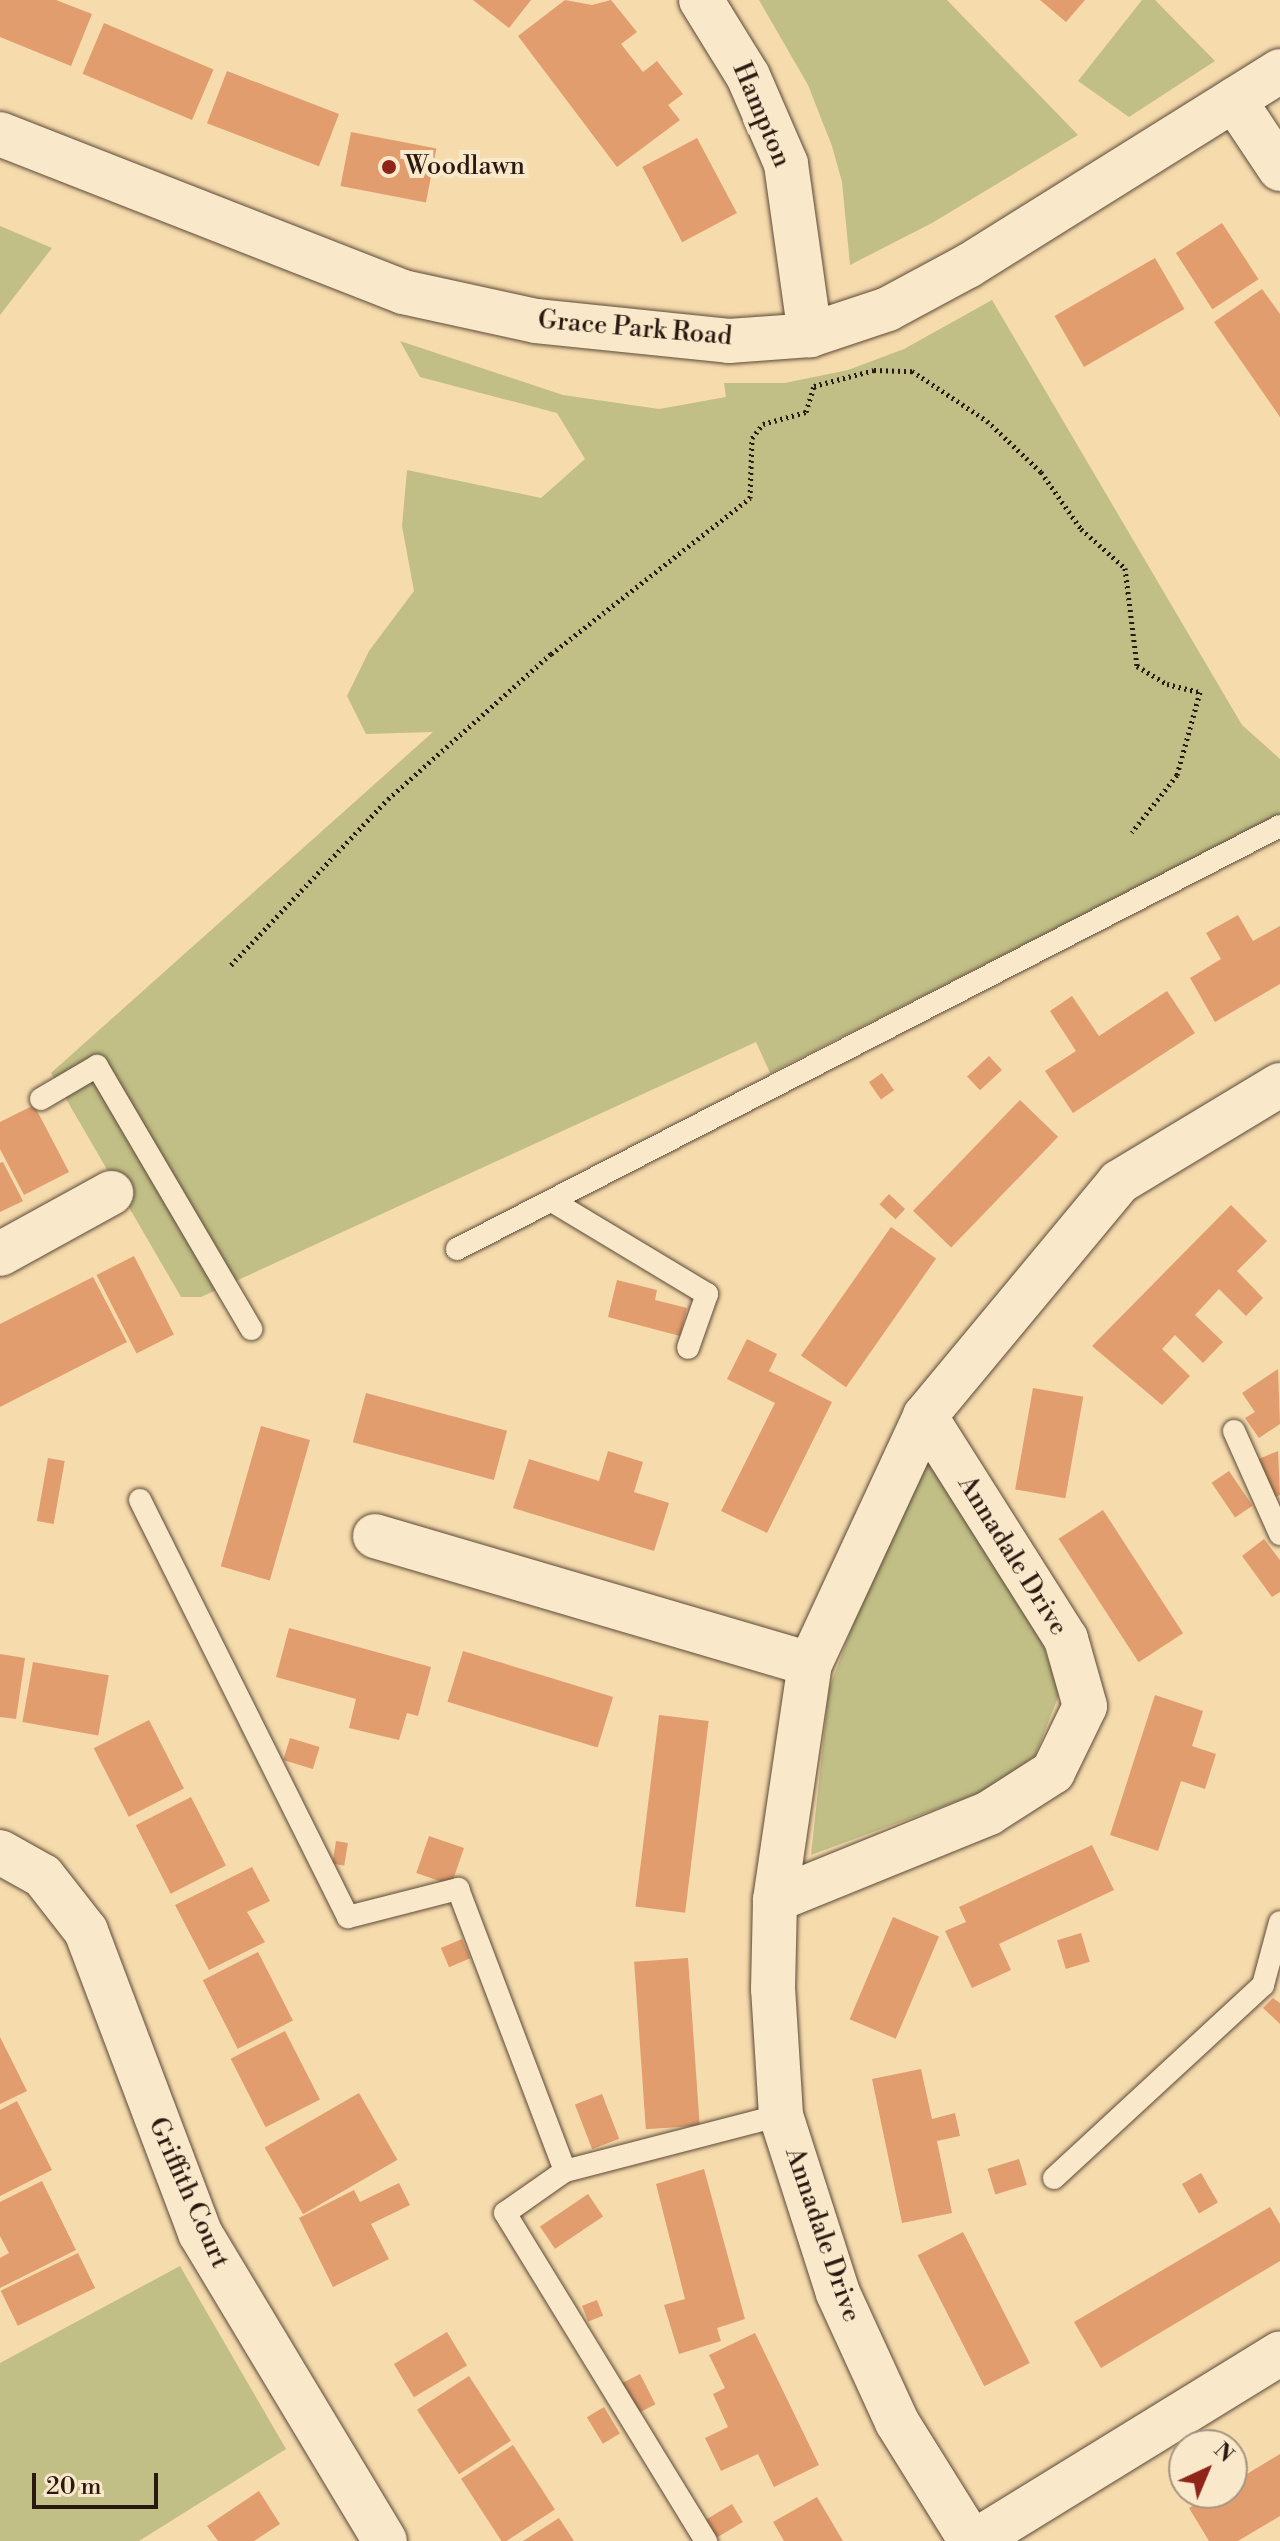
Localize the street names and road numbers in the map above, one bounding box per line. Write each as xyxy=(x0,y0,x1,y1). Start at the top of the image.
street label: Hampton xyxy=(725,58,797,172)
street label: Grace Park Road xyxy=(537,305,733,353)
street label: Annadale Drive xyxy=(950,1470,1074,1642)
street label: Griffith Court xyxy=(141,2113,235,2273)
street label: Annadale Drive xyxy=(778,2144,866,2326)

